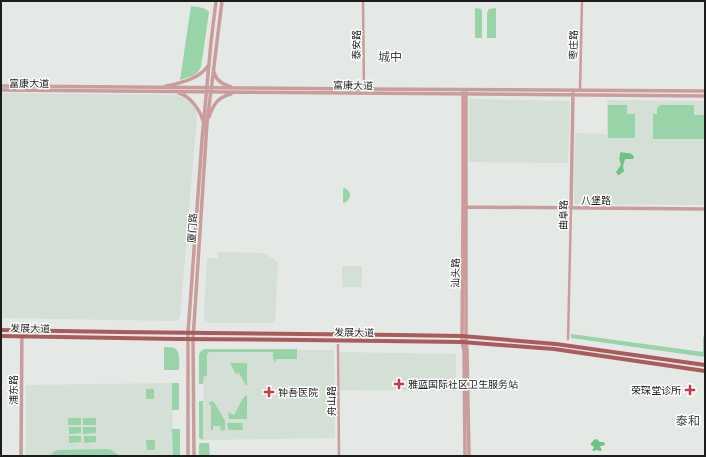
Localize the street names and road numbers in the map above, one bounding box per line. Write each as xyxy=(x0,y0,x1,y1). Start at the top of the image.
street label: 泰安路 xyxy=(351,30,362,60)
street label: 枣庄路 xyxy=(568,30,579,61)
street label: 富康大道 xyxy=(9,78,49,89)
street label: 富康大道 xyxy=(333,80,373,91)
street label: 八堡路 xyxy=(581,195,611,206)
street label: 曲阜路 xyxy=(558,200,569,230)
street label: 厦门路 xyxy=(186,213,199,243)
street label: 汕头路 xyxy=(450,258,461,288)
street label: 发展大道 xyxy=(10,323,50,334)
street label: 发展大道 xyxy=(334,327,374,338)
street label: 浦东路 xyxy=(8,375,19,405)
street label: 舟山路 xyxy=(326,386,337,416)

